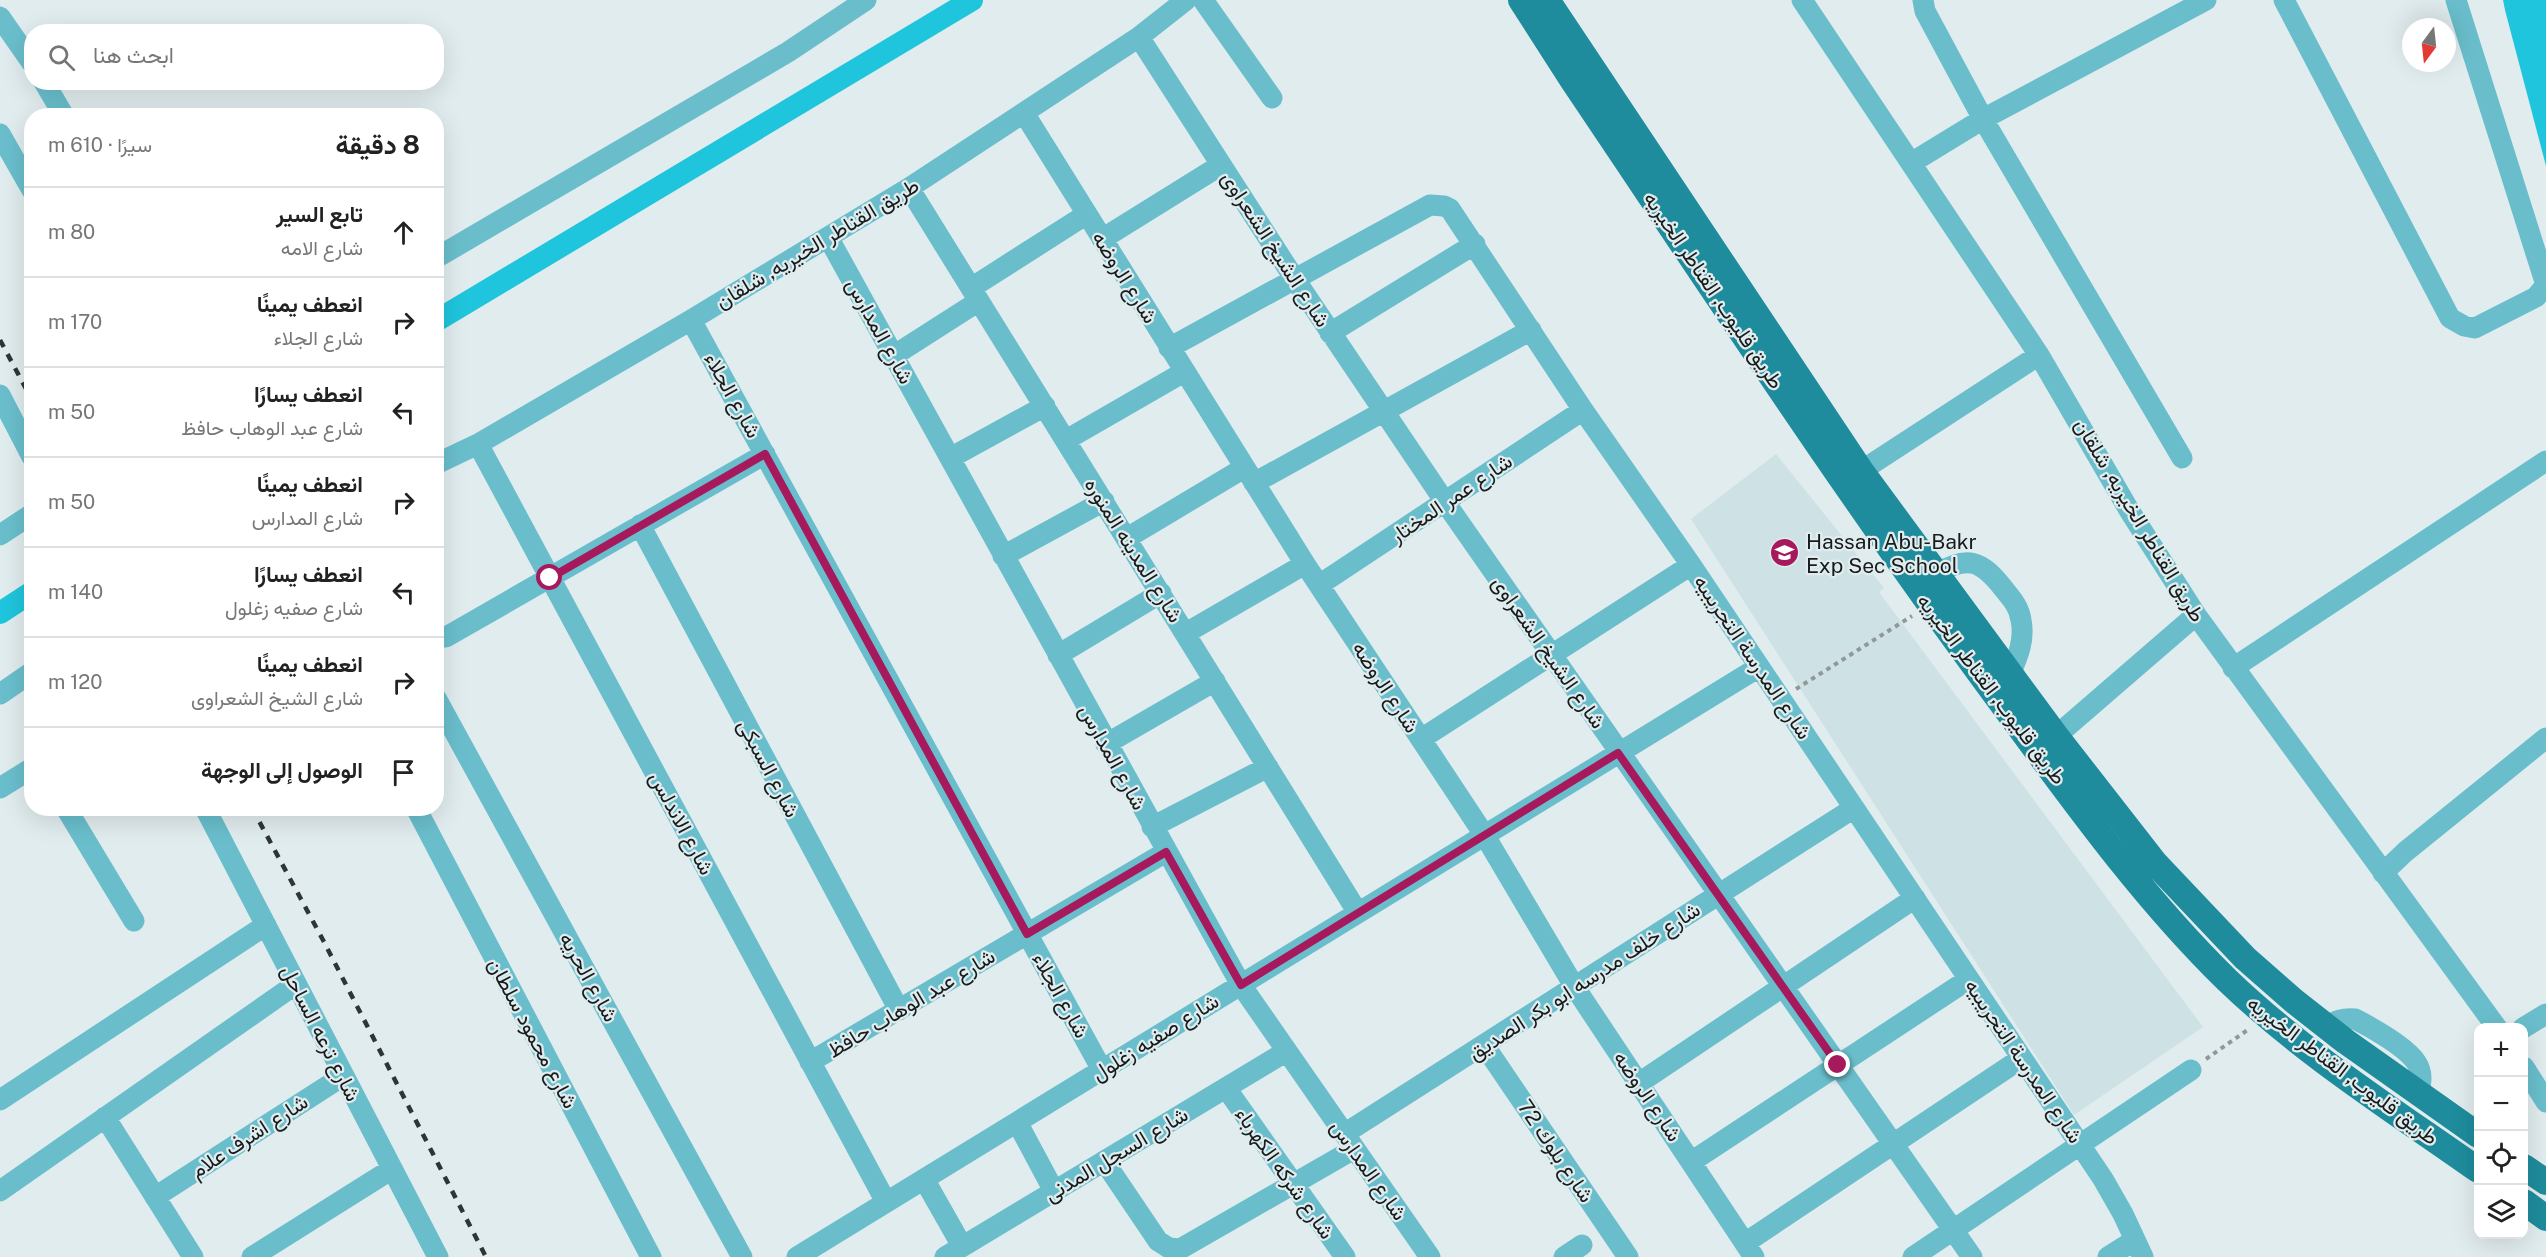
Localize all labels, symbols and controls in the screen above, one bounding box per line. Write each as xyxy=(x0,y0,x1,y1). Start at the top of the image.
north arrow xyxy=(2402,18,2456,72)
search box xyxy=(24,24,444,90)
icon: search xyxy=(45,41,78,74)
text: ابحث هنا xyxy=(93,42,174,68)
text: 8 دقيقة xyxy=(335,129,420,160)
text: سيرًا · 610 m xyxy=(48,133,152,157)
street label: شارع الشيخ الشعراوى xyxy=(1215,166,1336,333)
street label: طريق القناطر الخيريه, شلقان xyxy=(711,172,924,315)
street label: طريق قليوب, القناطر الخيريه xyxy=(1638,187,1789,394)
text: تابع السير xyxy=(276,201,363,227)
icon: ahead xyxy=(387,216,420,249)
text: 80 m xyxy=(48,220,95,244)
street label: شارع الروضه xyxy=(1085,226,1163,329)
text: شارع الامه xyxy=(281,236,363,260)
street label: شارع المدارس xyxy=(839,274,919,389)
text: انعطف يمينًا xyxy=(257,291,363,317)
icon: right xyxy=(387,306,420,339)
text: 170 m xyxy=(48,310,102,334)
text: شارع الجلاء xyxy=(274,326,363,350)
street label: شارع الجلاء xyxy=(698,348,767,443)
text: انعطف يسارًا xyxy=(254,381,363,407)
icon: left xyxy=(387,396,420,429)
text: 50 m xyxy=(48,400,95,424)
street label: طريق القناطر الخيريه, شلقان xyxy=(2068,414,2211,627)
text: شارع عبد الوهاب حافظ xyxy=(181,416,363,440)
street label: شارع عمر المختار xyxy=(1385,448,1518,550)
text: انعطف يمينًا xyxy=(257,471,363,497)
street label: شارع المدينه المنوره xyxy=(1078,473,1189,628)
icon: right xyxy=(387,486,420,519)
text: 50 m xyxy=(48,490,95,514)
text: شارع المدارس xyxy=(252,506,363,530)
place label: Hassan Abu-Bakr Exp Sec School xyxy=(1806,529,1977,578)
school or university icon: Hassan Abu-Bakr Exp Sec School xyxy=(1769,537,1801,569)
text: انعطف يسارًا xyxy=(254,561,363,587)
route start xyxy=(536,564,562,590)
street label: شارع المدرسة التجريبيه xyxy=(1687,570,1817,745)
street label: شارع الشيخ الشعراوى xyxy=(1485,571,1611,734)
icon: left xyxy=(387,576,420,609)
text: 140 m xyxy=(48,580,103,604)
street label: طريق قليوب, القناطر الخيريه xyxy=(1911,589,2072,790)
text: شارع صفيه زغلول xyxy=(225,596,363,620)
street label: شارع الروضه xyxy=(1346,637,1425,738)
text: انعطف يمينًا xyxy=(257,651,363,677)
icon: right xyxy=(387,666,420,699)
text: 120 m xyxy=(48,670,103,694)
text: شارع الشيخ الشعراوى xyxy=(191,686,363,710)
street label: شارع المدارس xyxy=(1072,700,1152,815)
street label: شارع السبكى xyxy=(731,715,805,822)
icon: arrive xyxy=(387,756,420,789)
text: الوصول إلى الوجهة xyxy=(201,757,363,783)
street label: شارع الاندلس xyxy=(643,767,720,880)
street label: شارع خلف مدرسه ابو بكر الصديق xyxy=(1463,897,1706,1067)
street label: شارع الحريه xyxy=(553,928,624,1027)
street label: شارع عبد الوهاب حافظ xyxy=(823,943,1000,1065)
street label: شارع الجلاء xyxy=(1026,948,1095,1043)
street label: شارع محمود سلطان xyxy=(481,954,583,1113)
street label: شارع ترعه الساحل xyxy=(274,961,366,1106)
street label: شارع المدرسة التجريبيه xyxy=(1958,974,2088,1149)
street label: شارع صفيه زغلول xyxy=(1087,988,1224,1088)
street label: طريق قليوب, القناطر الخيريه xyxy=(2242,990,2443,1151)
map controls xyxy=(2474,1023,2528,1239)
button: + xyxy=(2474,1023,2528,1077)
street label: شارع الروضه xyxy=(1607,1046,1687,1147)
route end xyxy=(1824,1051,1850,1077)
button: − xyxy=(2474,1077,2528,1131)
street label: شارع اشرف علام xyxy=(186,1089,313,1185)
street label: شارع بلوك 72 xyxy=(1511,1095,1599,1208)
street label: شارع السجل المدنى xyxy=(1040,1101,1193,1208)
street label: شارع شركه الكهرباء xyxy=(1229,1102,1340,1245)
street label: شارع المدارس xyxy=(1324,1115,1413,1226)
button: locate xyxy=(2474,1131,2528,1185)
button: layers xyxy=(2474,1185,2528,1239)

